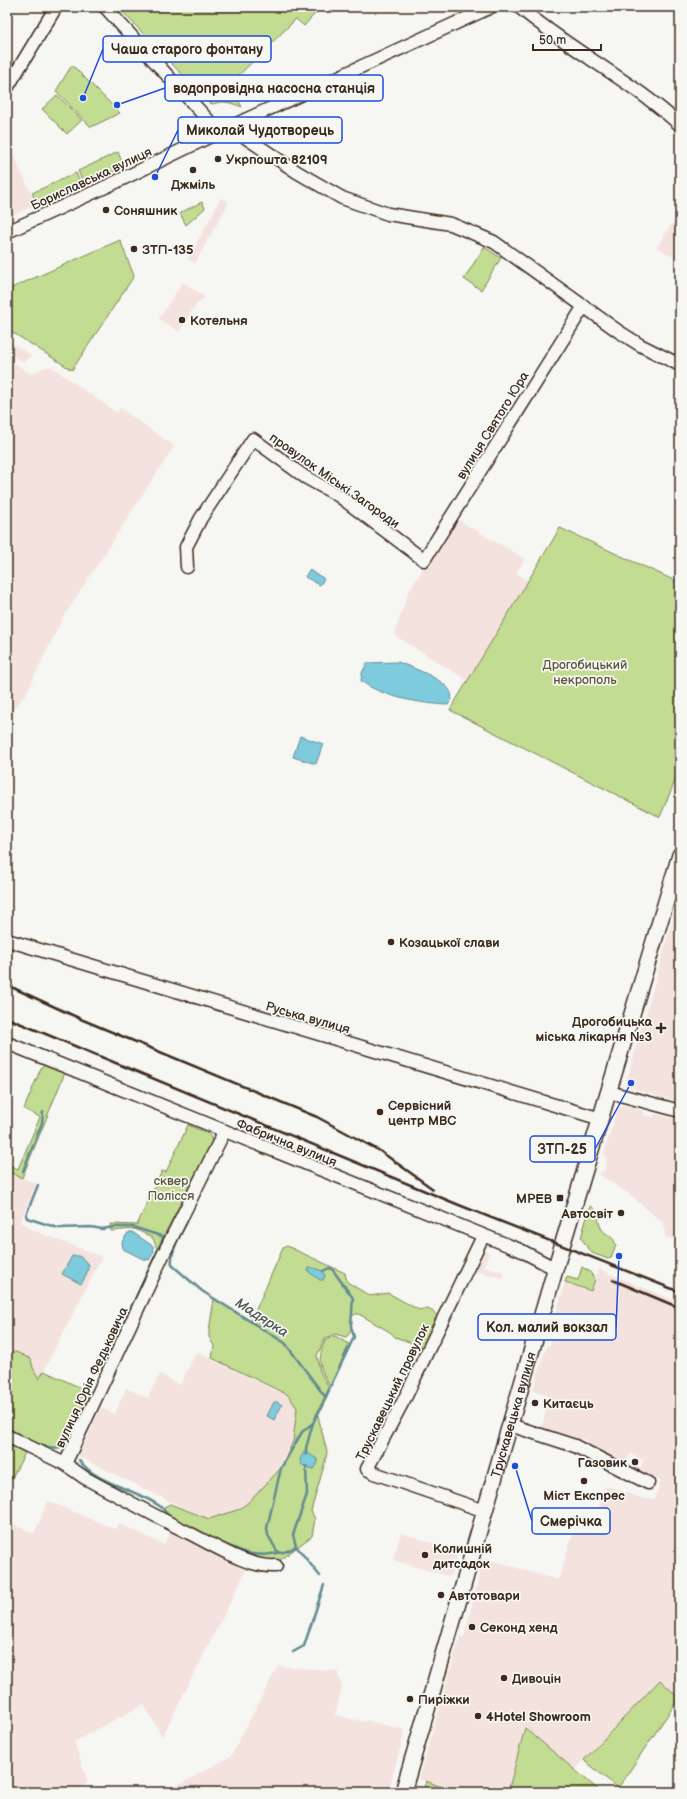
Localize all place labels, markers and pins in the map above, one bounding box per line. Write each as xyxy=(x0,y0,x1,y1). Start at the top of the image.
callout: Чаша старого фонтану xyxy=(103,36,271,62)
callout: водопровідна насосна станція xyxy=(165,75,383,101)
callout: Миколай Чудотворець xyxy=(178,117,342,143)
place label: Укрпошта 82109 xyxy=(226,152,328,168)
marker: Укрпошта 82109 xyxy=(213,154,223,164)
marker: Джміль xyxy=(188,165,198,175)
place label: Джміль xyxy=(171,177,215,193)
place label: Соняшник xyxy=(114,203,178,219)
marker: Соняшник xyxy=(101,205,111,215)
place label: ЗТП-135 xyxy=(142,242,194,258)
marker: ЗТП-135 xyxy=(129,244,139,254)
place label: Котельня xyxy=(190,313,248,329)
marker: Котельня xyxy=(177,315,187,325)
place label: Козацької слави xyxy=(399,935,500,951)
marker: Козацької слави xyxy=(386,937,396,947)
place label: Дрогобицька міська лікарня №3 xyxy=(536,1014,652,1045)
marker: Дрогобицька міська лікарня №3 xyxy=(655,1022,667,1034)
place label: Сервісний центр МВС xyxy=(388,1098,456,1129)
marker: Сервісний центр МВС xyxy=(375,1107,385,1117)
callout: ЗТП-25 xyxy=(530,1136,595,1162)
place label: МРЕВ xyxy=(516,1191,552,1207)
marker: МРЕВ xyxy=(555,1193,565,1203)
place label: Автосвіт xyxy=(561,1206,614,1222)
marker: Автосвіт xyxy=(616,1208,626,1218)
callout: Кол. малий вокзал xyxy=(478,1314,616,1340)
place label: Китаєць xyxy=(543,1396,594,1412)
marker: Китаєць xyxy=(530,1398,540,1408)
place label: Газовик xyxy=(577,1455,628,1471)
marker: Газовик xyxy=(630,1457,640,1467)
marker: Міст Експрес xyxy=(579,1476,589,1486)
place label: Міст Експрес xyxy=(543,1488,625,1504)
callout: Смерічка xyxy=(532,1508,610,1534)
place label: Колишній дитсадок xyxy=(432,1541,492,1572)
marker: Колишній дитсадок xyxy=(420,1550,430,1560)
place label: Автотовари xyxy=(448,1588,520,1604)
marker: Автотовари xyxy=(436,1590,446,1600)
place label: Секонд хенд xyxy=(480,1620,558,1636)
marker: Секонд хенд xyxy=(467,1622,477,1632)
place label: Дивоцін xyxy=(512,1671,561,1687)
marker: Дивоцін xyxy=(499,1673,509,1683)
place label: Пиріжки xyxy=(418,1692,470,1708)
marker: Пиріжки xyxy=(405,1694,415,1704)
place label: 4Hotel Showroom xyxy=(486,1709,591,1725)
marker: 4Hotel Showroom xyxy=(473,1711,483,1721)

